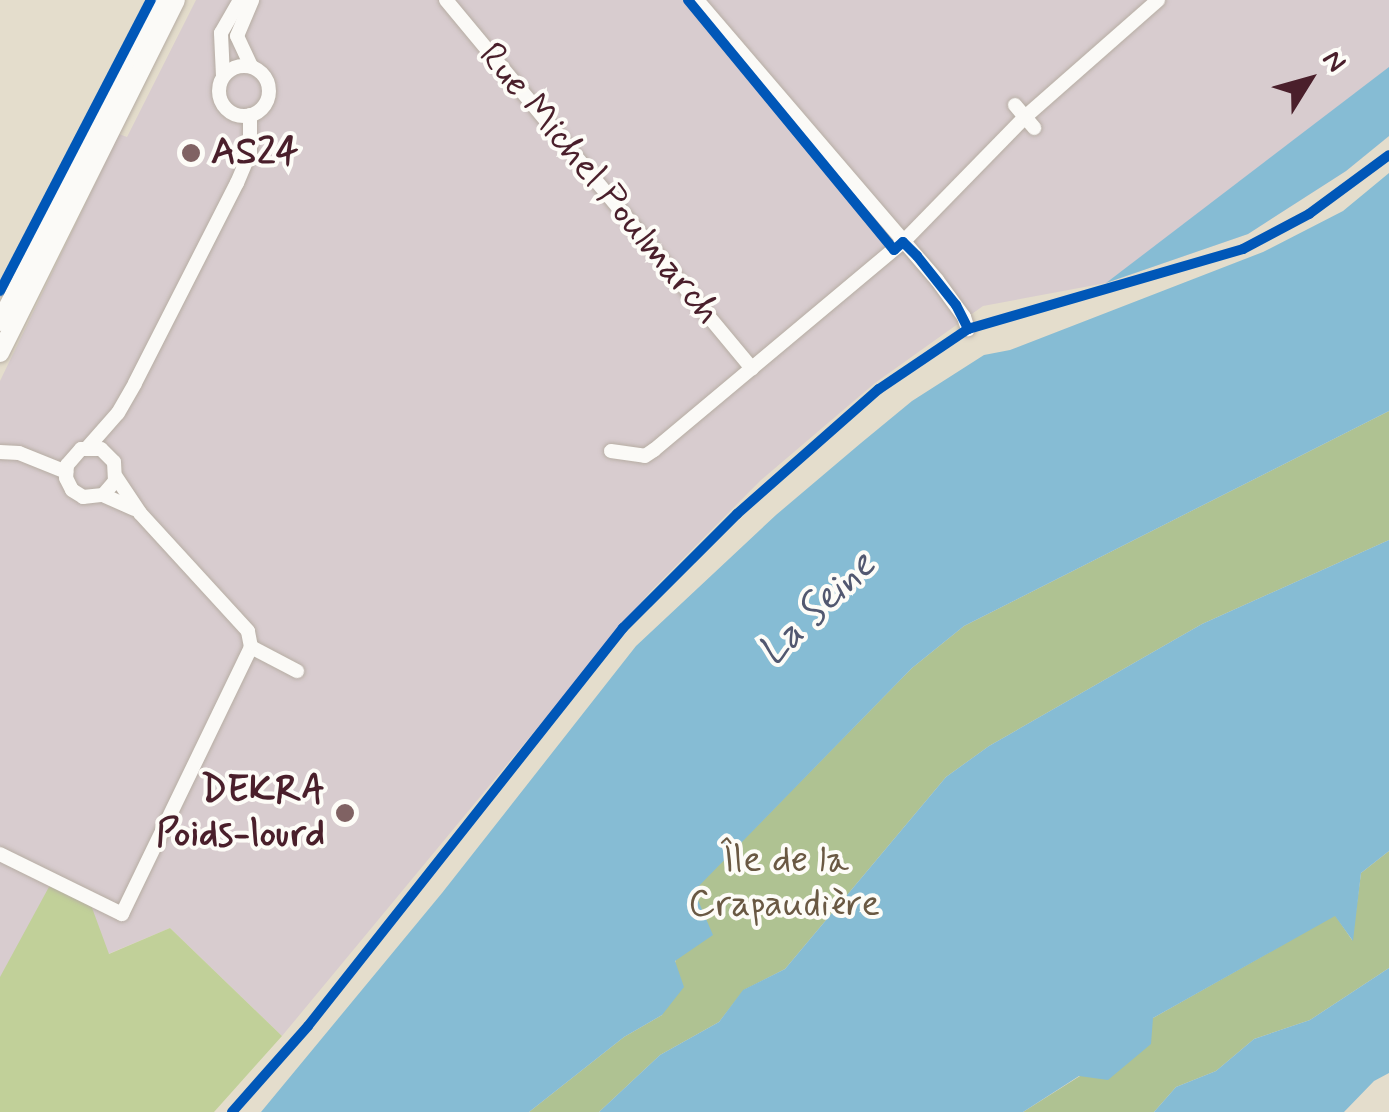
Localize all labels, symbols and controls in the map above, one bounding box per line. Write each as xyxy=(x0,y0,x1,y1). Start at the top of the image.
north arrow xyxy=(1259,30,1359,130)
street label: Rue Michel Poulmarch xyxy=(466,32,732,336)
text: N xyxy=(1313,43,1354,80)
place label: AS24 xyxy=(211,130,299,176)
marker: AS24 xyxy=(180,142,202,164)
water label: La Seine xyxy=(748,541,886,677)
place label: DEKRA Poids-lourd xyxy=(156,768,325,858)
marker: DEKRA Poids-lourd xyxy=(334,802,356,824)
park label: Île de la Crapaudière xyxy=(688,838,880,928)

